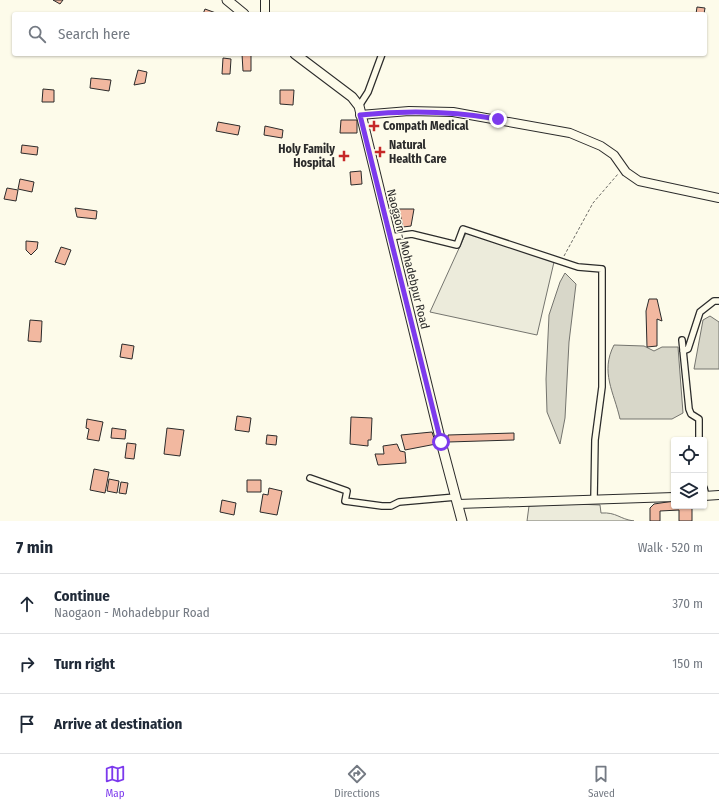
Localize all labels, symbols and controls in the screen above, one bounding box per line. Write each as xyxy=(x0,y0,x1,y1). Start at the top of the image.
search box xyxy=(12,12,707,56)
icon: search xyxy=(26,23,48,45)
text: Search here xyxy=(58,25,130,43)
route end xyxy=(489,110,507,128)
place label: Compath Medical xyxy=(383,119,469,133)
marker: Compath Medical xyxy=(368,120,380,132)
place label: Natural Health Care xyxy=(389,138,447,166)
place label: Holy Family Hospital xyxy=(278,142,336,170)
marker: Natural Health Care xyxy=(374,146,386,158)
marker: Holy Family Hospital xyxy=(338,150,350,162)
street label: Naogaon - Mohadebpur Road xyxy=(384,188,432,330)
route start xyxy=(432,433,450,451)
map controls xyxy=(671,437,707,509)
button: locate xyxy=(671,437,707,473)
button: layers xyxy=(671,473,707,509)
text: 7 min xyxy=(16,537,53,558)
text: Walk · 520 m xyxy=(638,540,703,555)
text: Continue xyxy=(54,587,110,605)
icon: ahead xyxy=(16,593,38,615)
text: 370 m xyxy=(672,596,703,611)
text: Naogaon - Mohadebpur Road xyxy=(54,605,210,620)
icon: right xyxy=(16,653,38,675)
text: Turn right xyxy=(54,655,115,673)
text: 150 m xyxy=(672,656,703,671)
icon: arrive xyxy=(16,713,38,735)
text: Arrive at destination xyxy=(54,715,182,733)
tab: Map xyxy=(104,763,126,800)
tab: Directions xyxy=(334,763,380,800)
tab: Saved xyxy=(588,763,615,800)

